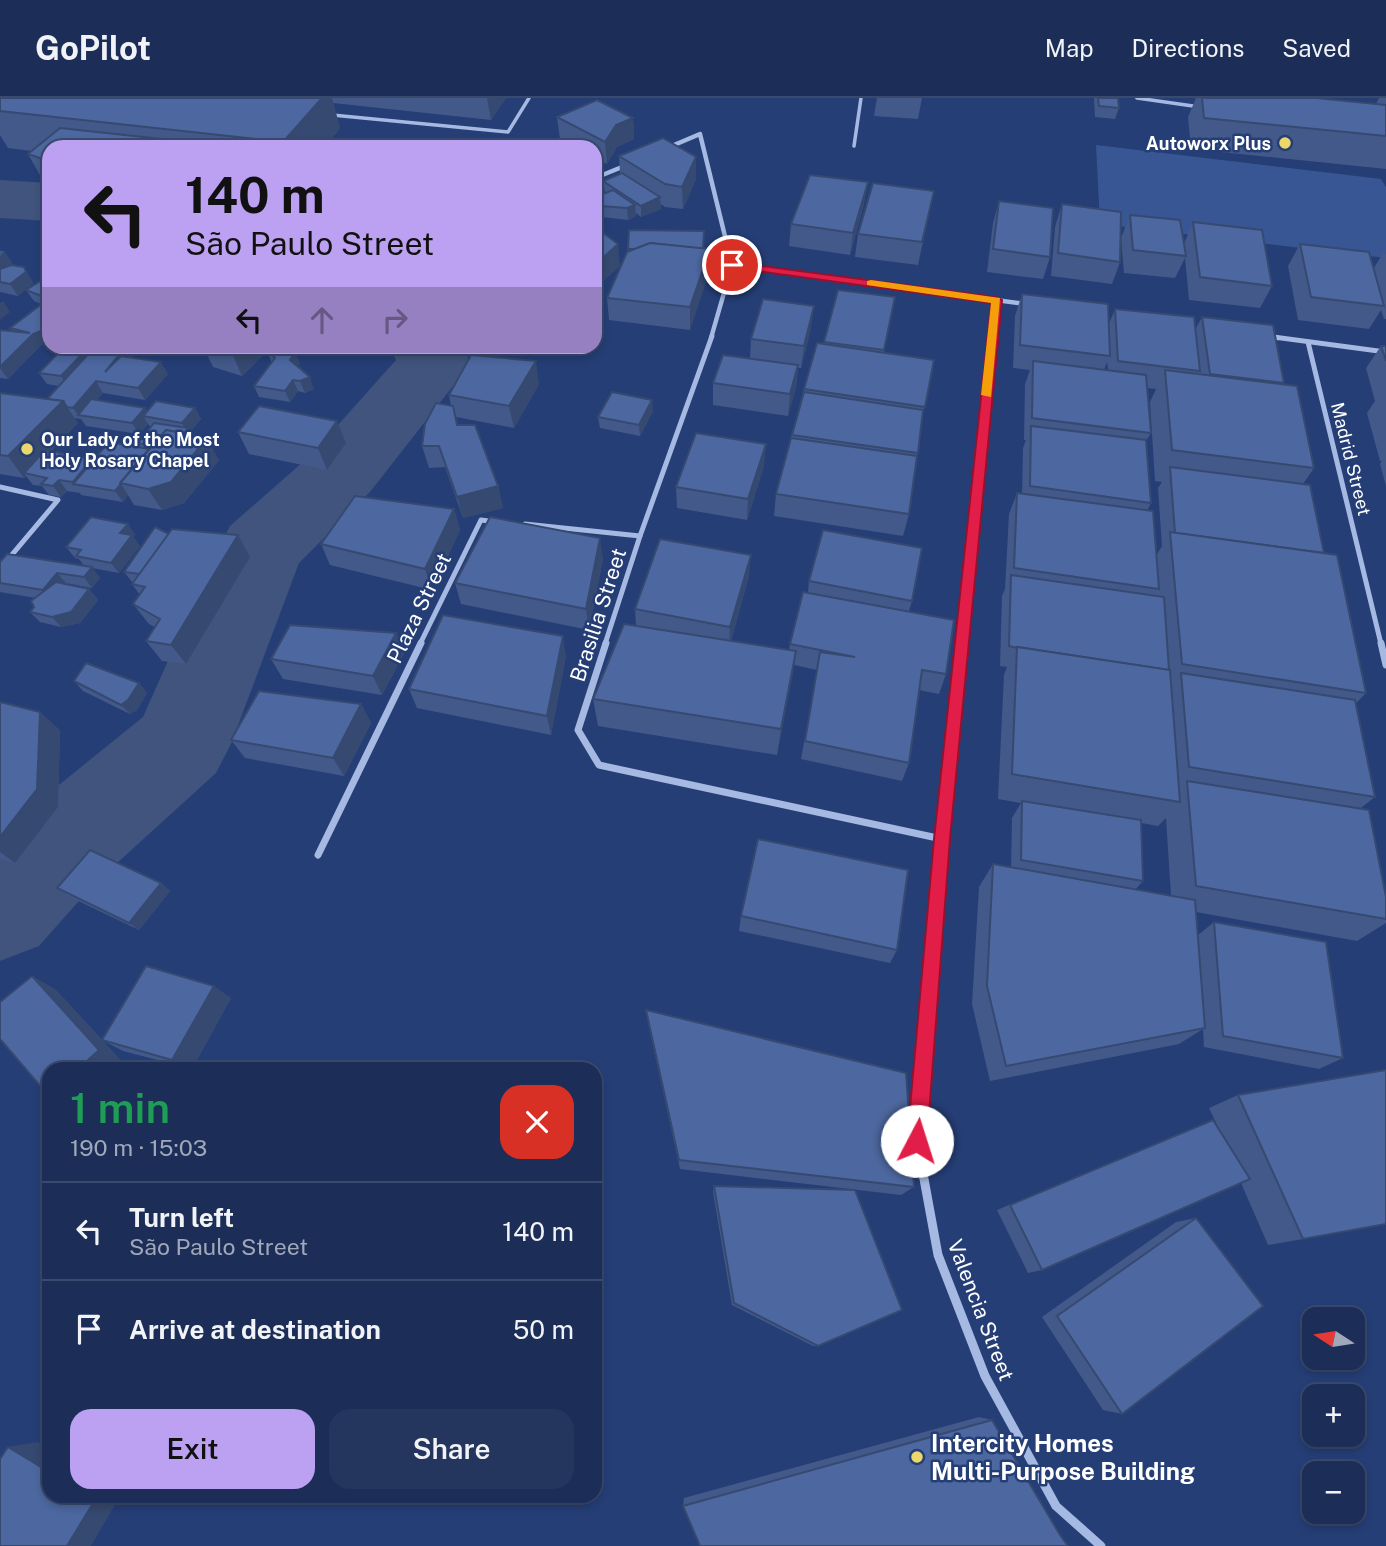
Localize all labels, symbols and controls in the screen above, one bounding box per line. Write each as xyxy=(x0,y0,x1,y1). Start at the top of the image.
text: GoPilot xyxy=(35,29,151,67)
text: Map xyxy=(1045,34,1094,62)
text: Directions xyxy=(1132,34,1244,62)
text: Saved xyxy=(1282,34,1351,62)
place label: Autoworx Plus xyxy=(1146,133,1271,154)
marker: Autoworx Plus xyxy=(1277,135,1293,151)
text: 140 m xyxy=(185,166,325,224)
icon: left xyxy=(70,168,161,259)
text: São Paulo Street xyxy=(185,225,434,262)
pin xyxy=(702,235,762,295)
icon: arrive xyxy=(713,246,751,284)
icon: left xyxy=(230,301,268,339)
icon: ahead xyxy=(303,301,341,339)
icon: right xyxy=(376,301,414,339)
street label: Madrid Street xyxy=(1327,400,1375,518)
place label: Our Lady of the Most Holy Rosary Chapel xyxy=(41,429,220,471)
marker: Our Lady of the Most Holy Rosary Chapel xyxy=(19,441,35,457)
street label: Brasilia Street xyxy=(565,545,631,685)
street label: Plaza Street xyxy=(382,549,456,667)
text: 1 min xyxy=(70,1083,170,1132)
button: close xyxy=(500,1085,574,1159)
position arrow xyxy=(880,1104,954,1178)
text: 190 m · 15:03 xyxy=(70,1134,207,1161)
text: Turn left xyxy=(129,1202,234,1233)
icon: left xyxy=(70,1212,108,1250)
text: 140 m xyxy=(502,1216,574,1247)
text: São Paulo Street xyxy=(129,1233,308,1260)
street label: Valencia Street xyxy=(943,1236,1019,1384)
north arrow xyxy=(1302,1307,1365,1370)
map controls xyxy=(1302,1307,1365,1524)
icon: arrive xyxy=(70,1310,108,1348)
text: Arrive at destination xyxy=(129,1314,381,1345)
text: 50 m xyxy=(513,1314,574,1345)
button: + xyxy=(1302,1384,1365,1447)
button: Exit xyxy=(70,1409,315,1489)
button: Share xyxy=(329,1409,574,1489)
place label: Intercity Homes Multi-Purpose Building xyxy=(931,1429,1195,1485)
marker: Intercity Homes Multi-Purpose Building xyxy=(909,1449,925,1465)
button: − xyxy=(1302,1461,1365,1524)

